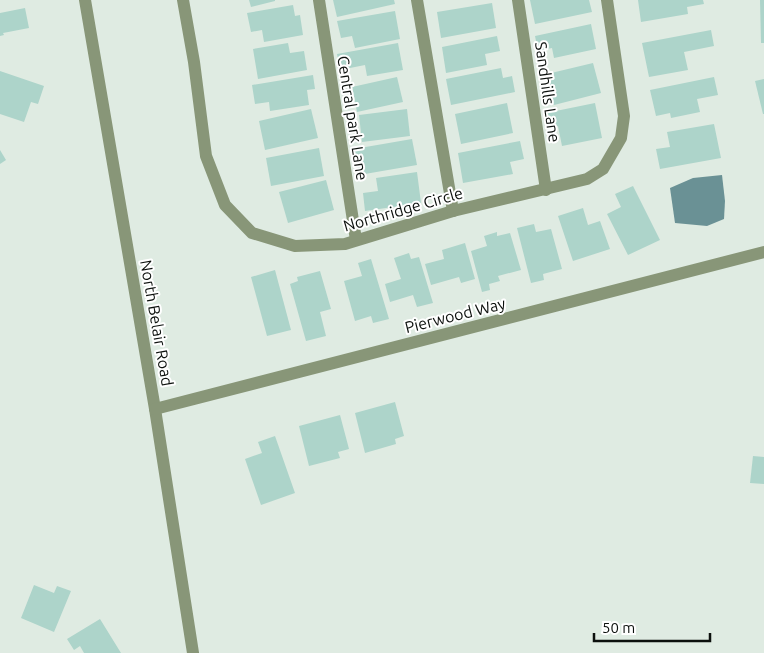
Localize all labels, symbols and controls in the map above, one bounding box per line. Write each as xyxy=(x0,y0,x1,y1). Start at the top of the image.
street label: Sandhills Lane xyxy=(532,40,564,144)
street label: Central park Lane xyxy=(334,54,372,182)
street label: Northridge Circle xyxy=(341,183,465,235)
street label: North Belair Road xyxy=(137,258,177,388)
street label: Pierwood Way xyxy=(403,294,508,336)
scale bar xyxy=(594,610,710,642)
text: 50 m xyxy=(602,619,635,636)

